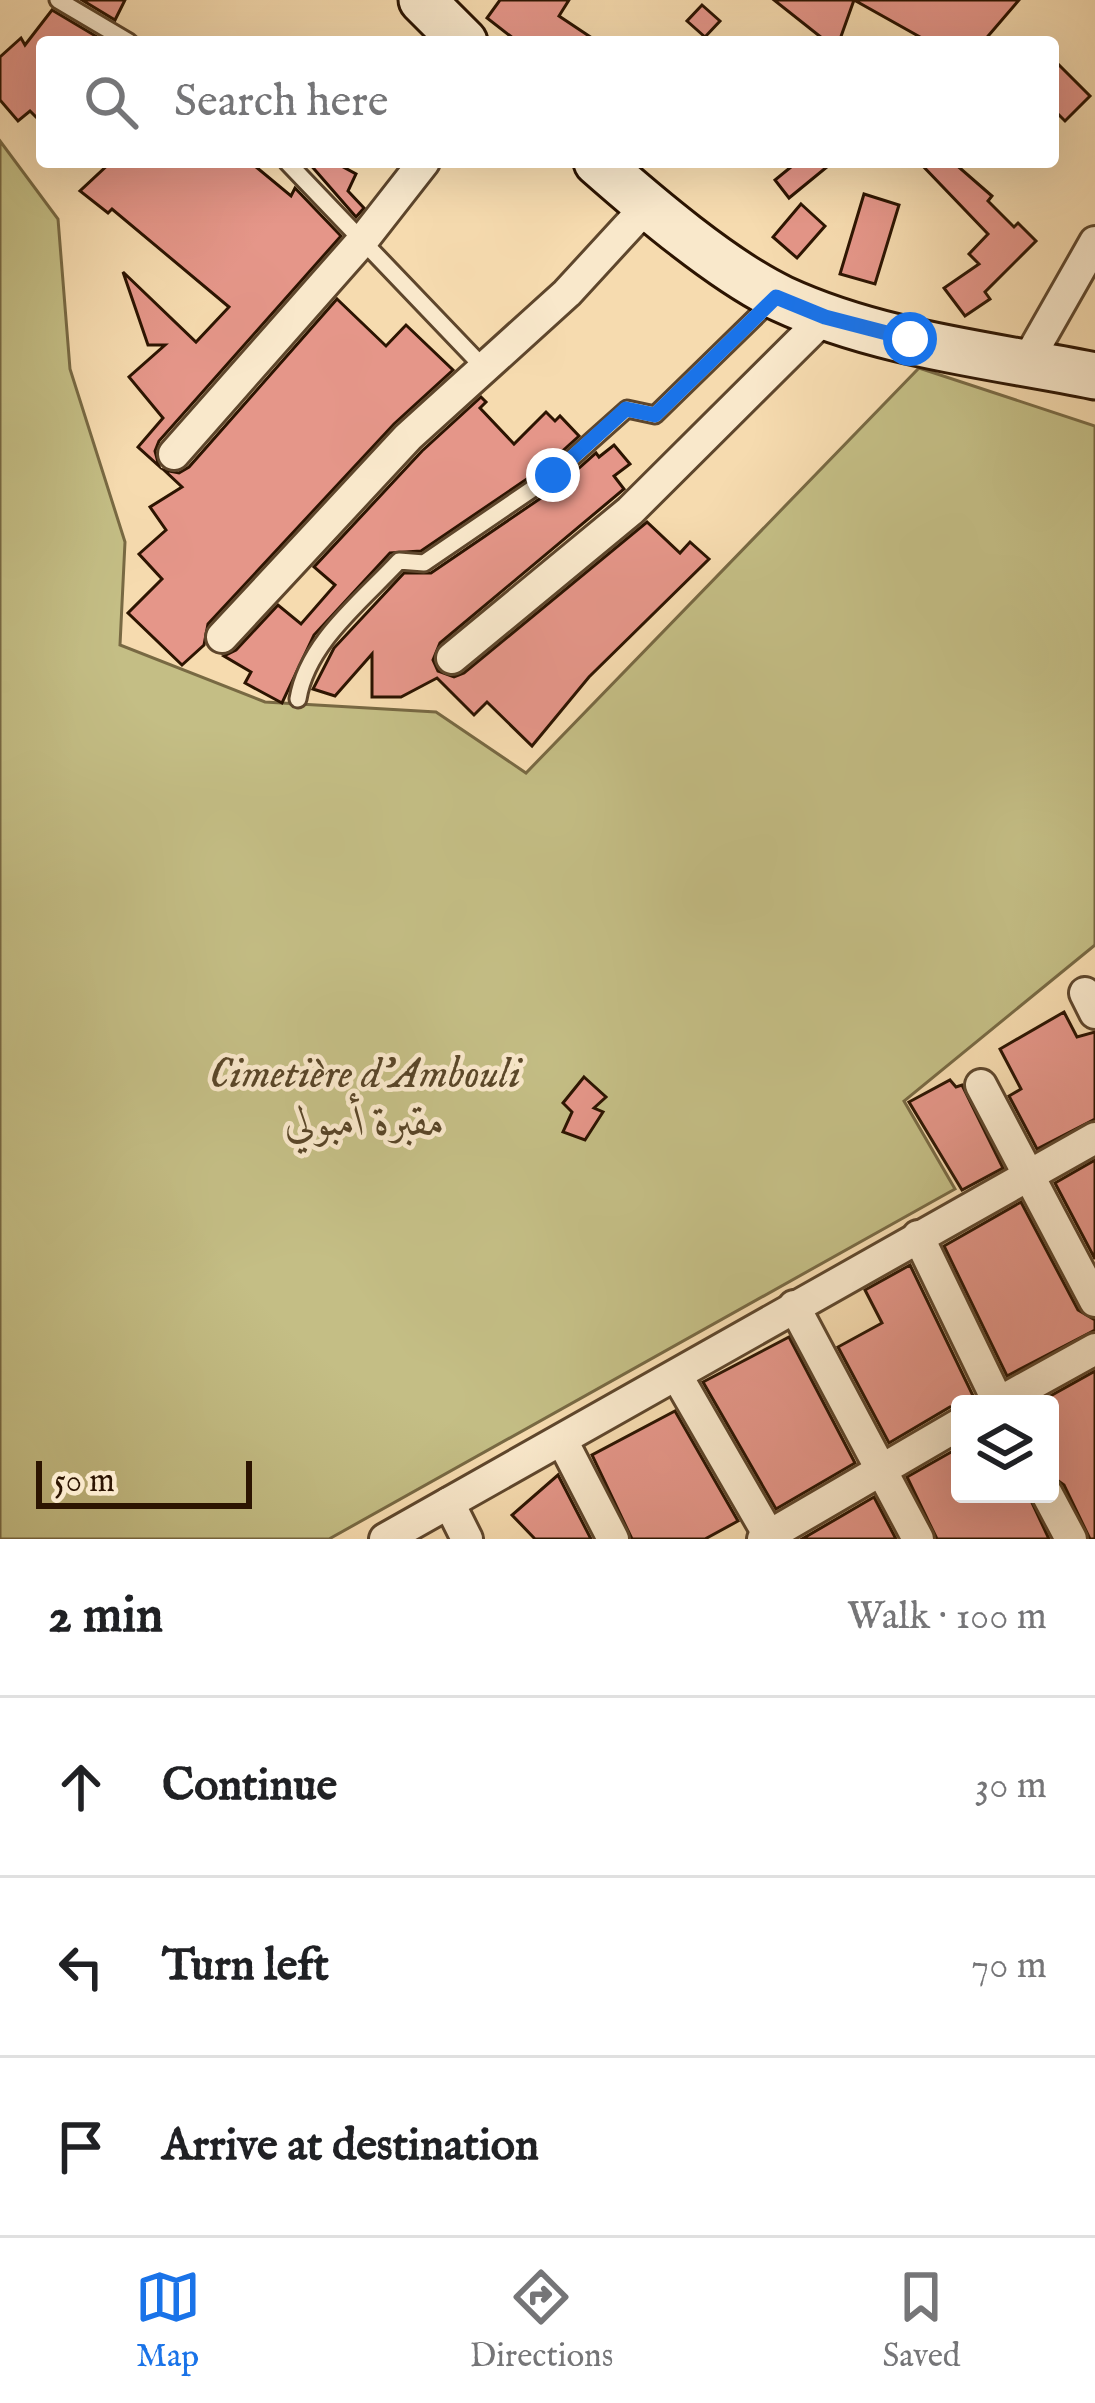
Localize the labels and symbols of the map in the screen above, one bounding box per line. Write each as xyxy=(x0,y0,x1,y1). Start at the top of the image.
route start xyxy=(883,312,937,366)
route end xyxy=(526,448,580,502)
park label: Cimetière d'Ambouli مقبرة أمبولي xyxy=(209,1049,524,1154)
scale bar xyxy=(36,1455,252,1508)

